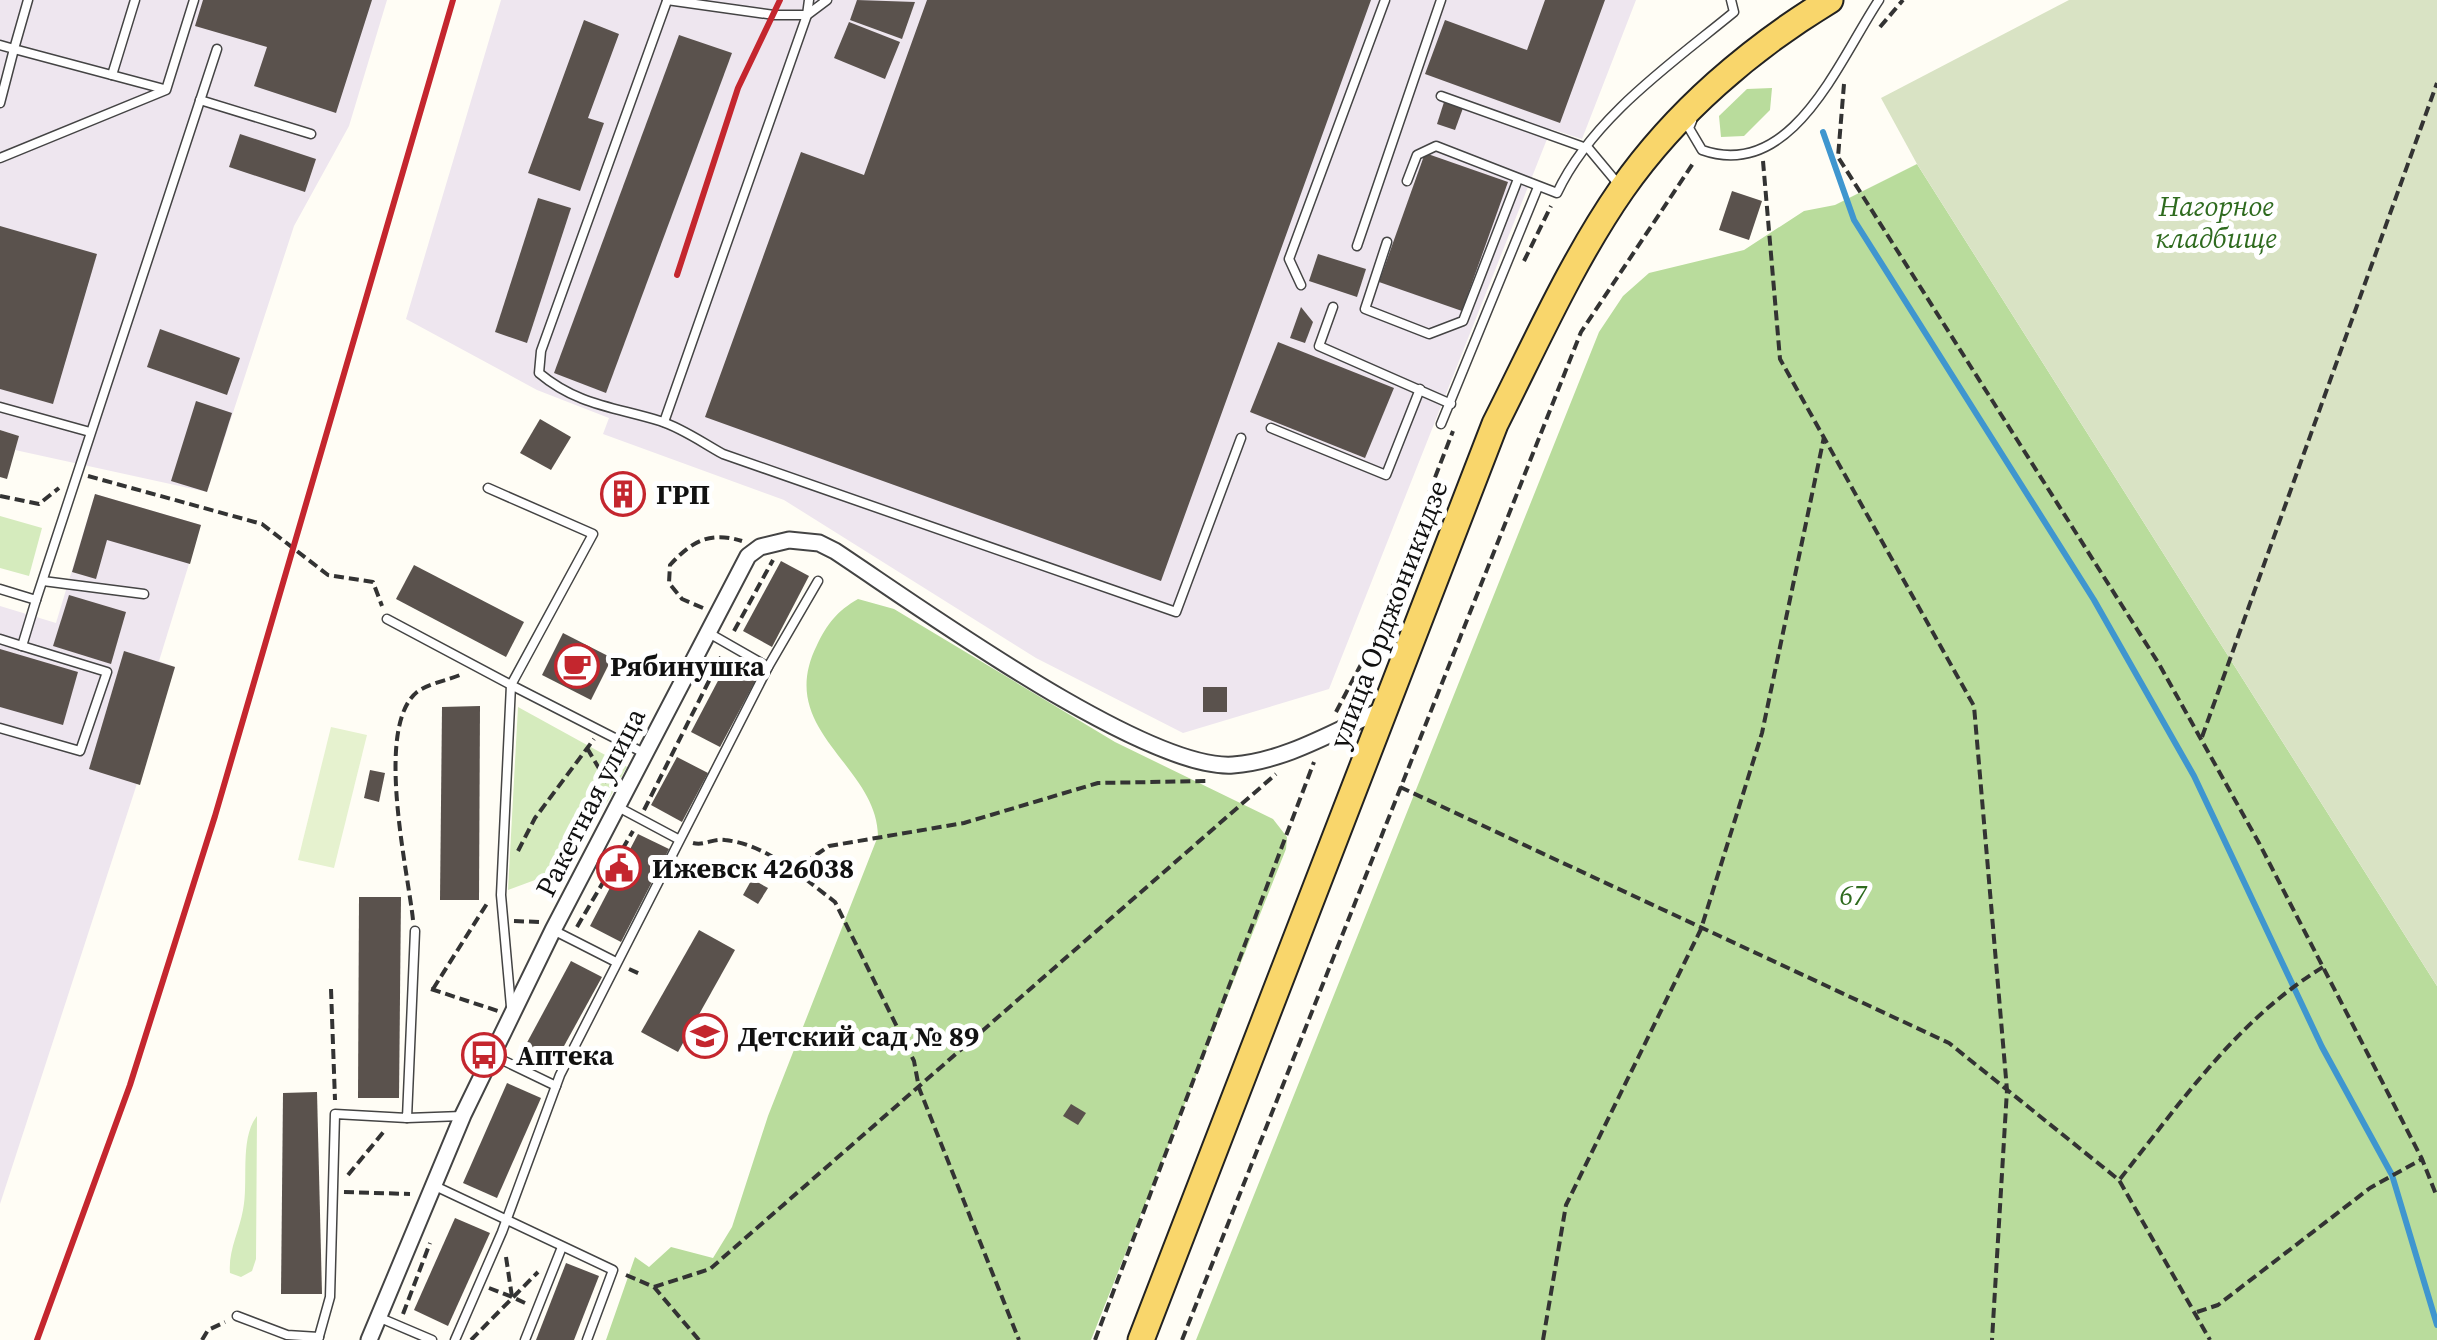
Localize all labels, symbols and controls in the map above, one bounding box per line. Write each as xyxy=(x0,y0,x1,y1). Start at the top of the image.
park label: Нагорное кладбище xyxy=(2155,187,2277,257)
building icon: ГРП xyxy=(600,471,646,517)
place label: ГРП xyxy=(656,475,710,513)
street label: улица Орджоникидзе xyxy=(1319,475,1457,753)
cafe icon: Рябинушка xyxy=(554,643,600,689)
place label: Рябинушка xyxy=(610,647,765,685)
street label: Ракетная улица xyxy=(526,701,654,903)
public building icon: Ижевск 426038 xyxy=(596,845,642,891)
place label: Ижевск 426038 xyxy=(652,849,854,887)
park label: 67 xyxy=(1839,876,1868,914)
school or university icon: Детский сад № 89 xyxy=(682,1013,728,1059)
place label: Детский сад № 89 xyxy=(738,1017,979,1055)
bus stop icon: Аптека xyxy=(461,1032,507,1078)
place label: Аптека xyxy=(516,1036,614,1074)

